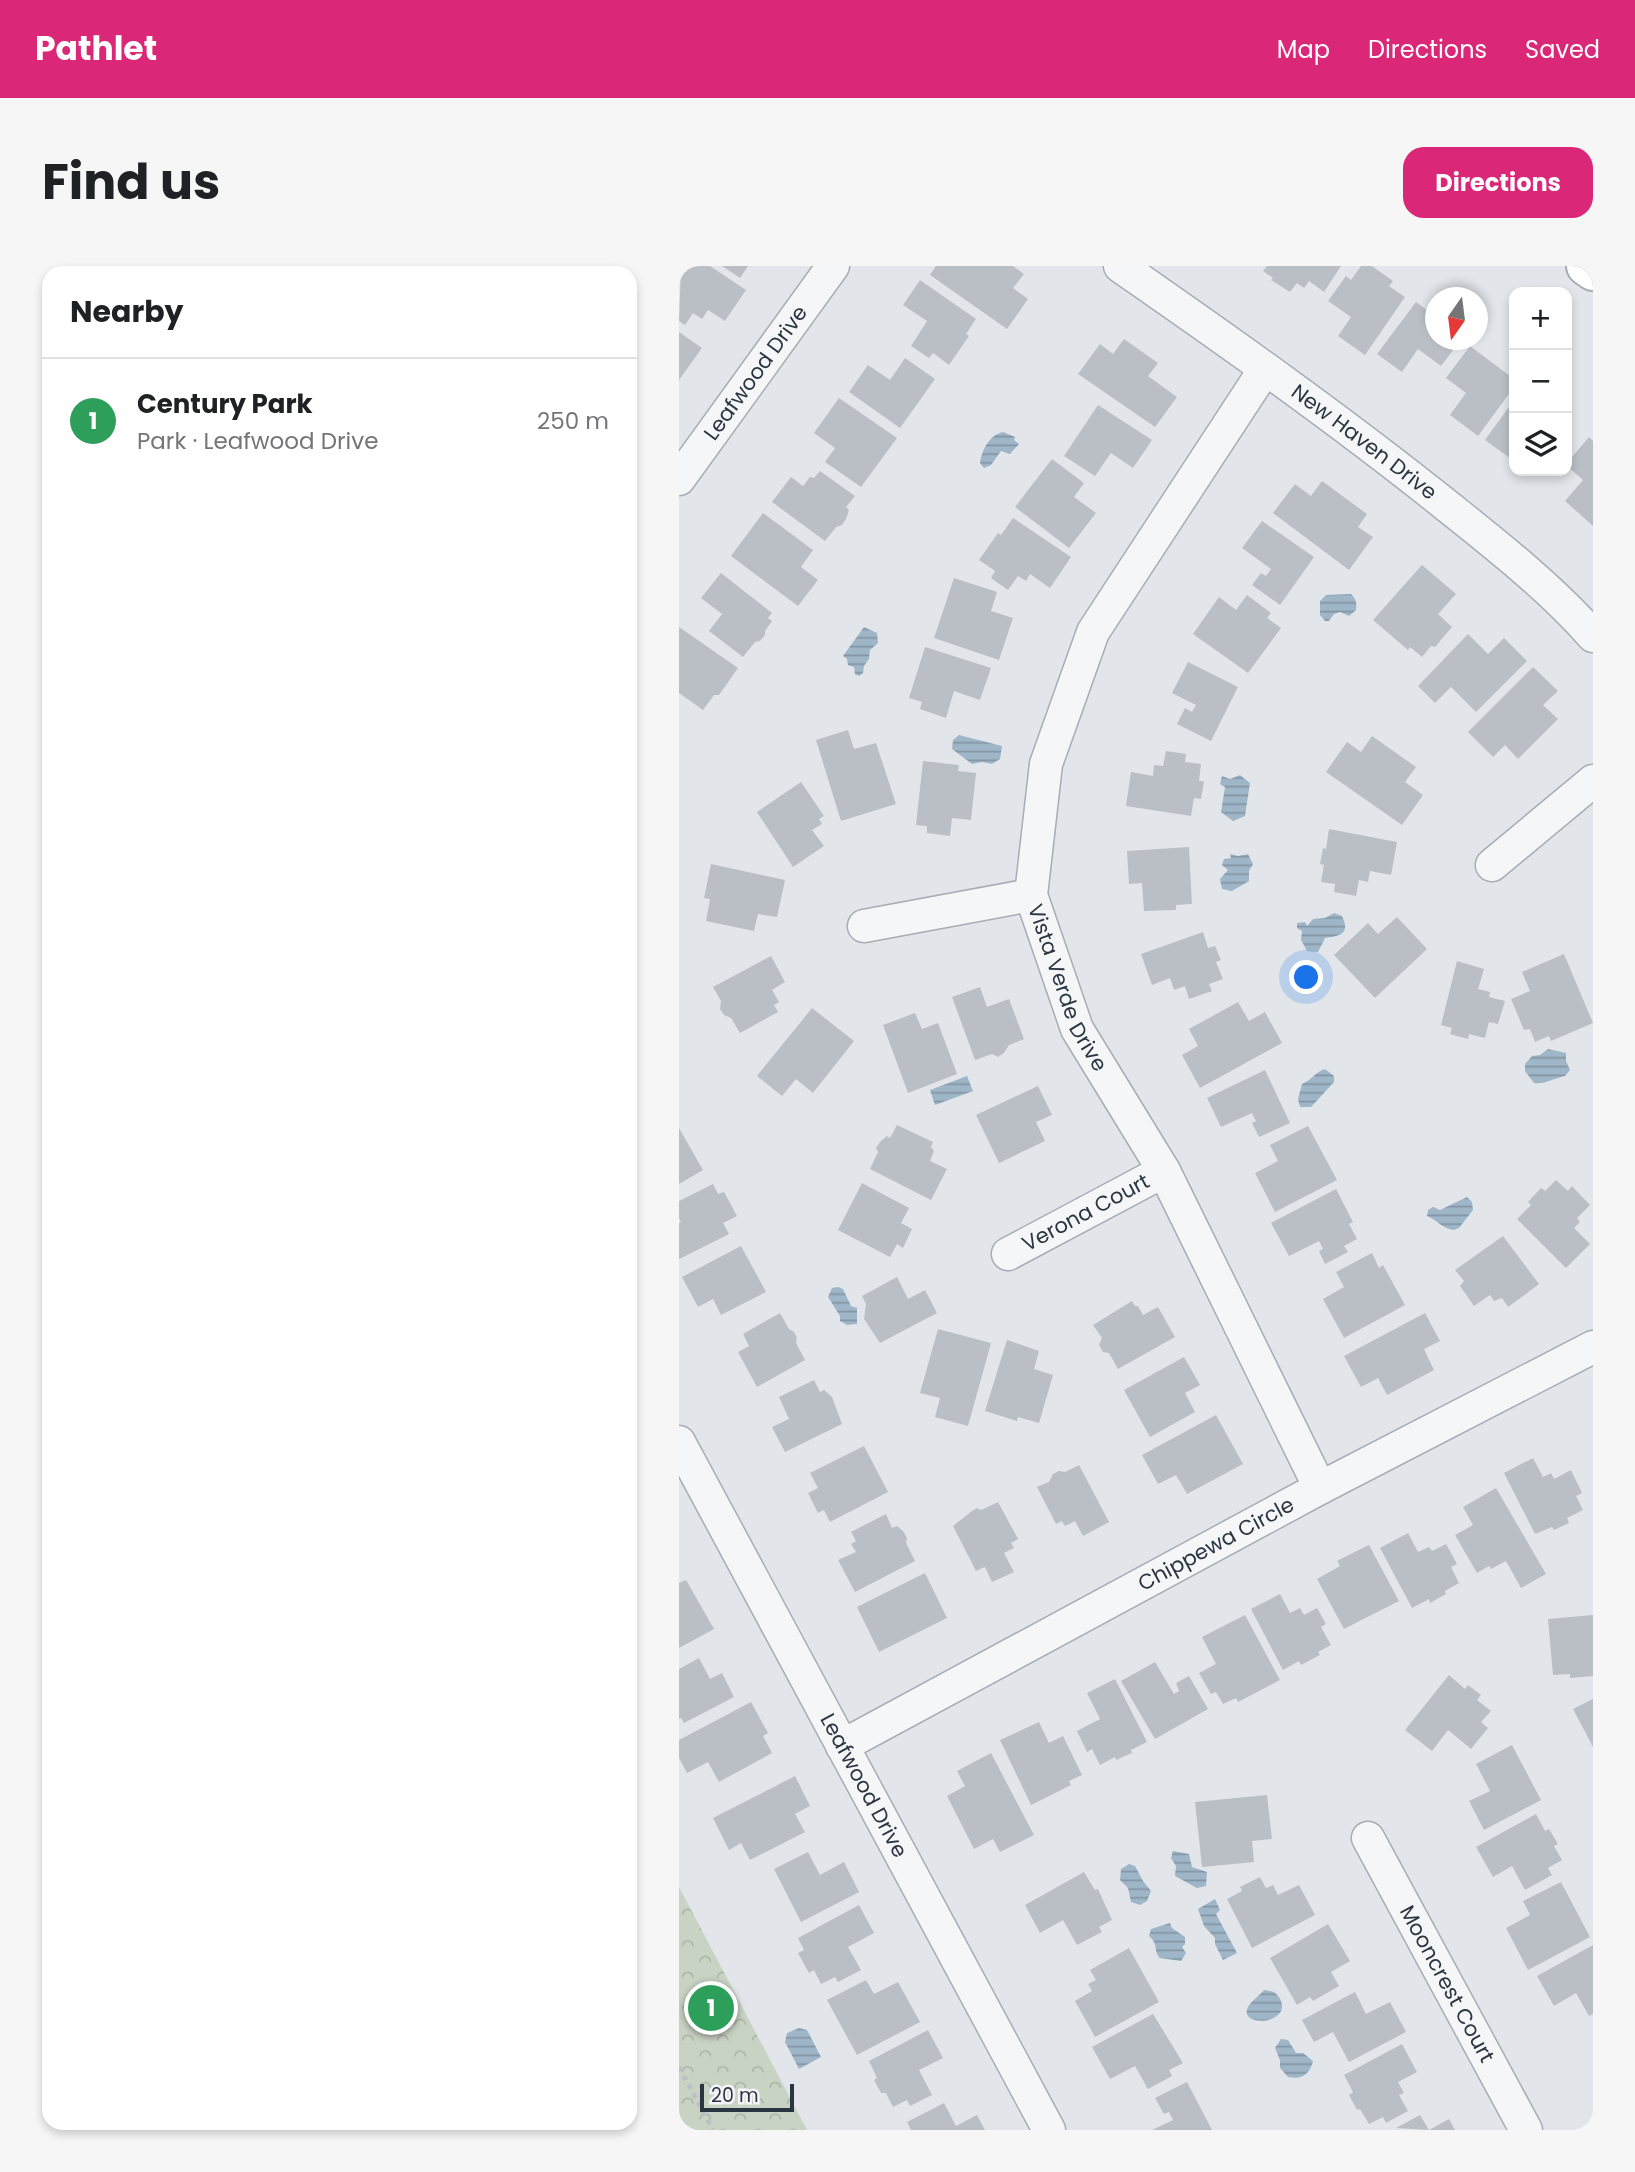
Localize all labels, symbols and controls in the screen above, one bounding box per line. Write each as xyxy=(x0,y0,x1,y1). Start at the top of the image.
text: Pathlet xyxy=(35,25,157,72)
text: Map xyxy=(1277,33,1330,66)
text: Directions xyxy=(1368,33,1487,66)
text: Saved xyxy=(1525,33,1600,66)
button: Directions xyxy=(1403,147,1593,218)
text: Find us xyxy=(42,148,220,216)
north arrow xyxy=(1425,287,1488,350)
map controls xyxy=(1509,287,1572,476)
button: + xyxy=(1509,287,1572,350)
text: Nearby xyxy=(70,290,184,333)
street label: Leafwood Drive xyxy=(697,299,814,446)
button: − xyxy=(1509,350,1572,413)
street label: New Haven Drive xyxy=(1286,377,1443,506)
text: Century Park xyxy=(137,386,313,422)
text: 1 xyxy=(89,405,97,437)
text: 250 m xyxy=(537,405,609,437)
button: layers xyxy=(1509,413,1572,476)
text: Park · Leafwood Drive xyxy=(137,425,378,457)
street label: Vista Verde Drive xyxy=(1021,900,1115,1077)
your location xyxy=(1289,960,1323,994)
street label: Verona Court xyxy=(1017,1166,1154,1258)
street label: Chippewa Circle xyxy=(1133,1490,1299,1598)
street label: Leafwood Drive xyxy=(814,1708,915,1863)
street label: Mooncrest Court xyxy=(1393,1900,1502,2068)
pin: 1 xyxy=(688,1982,734,2034)
scale bar xyxy=(700,2081,795,2113)
text: 20 m xyxy=(711,2082,759,2109)

